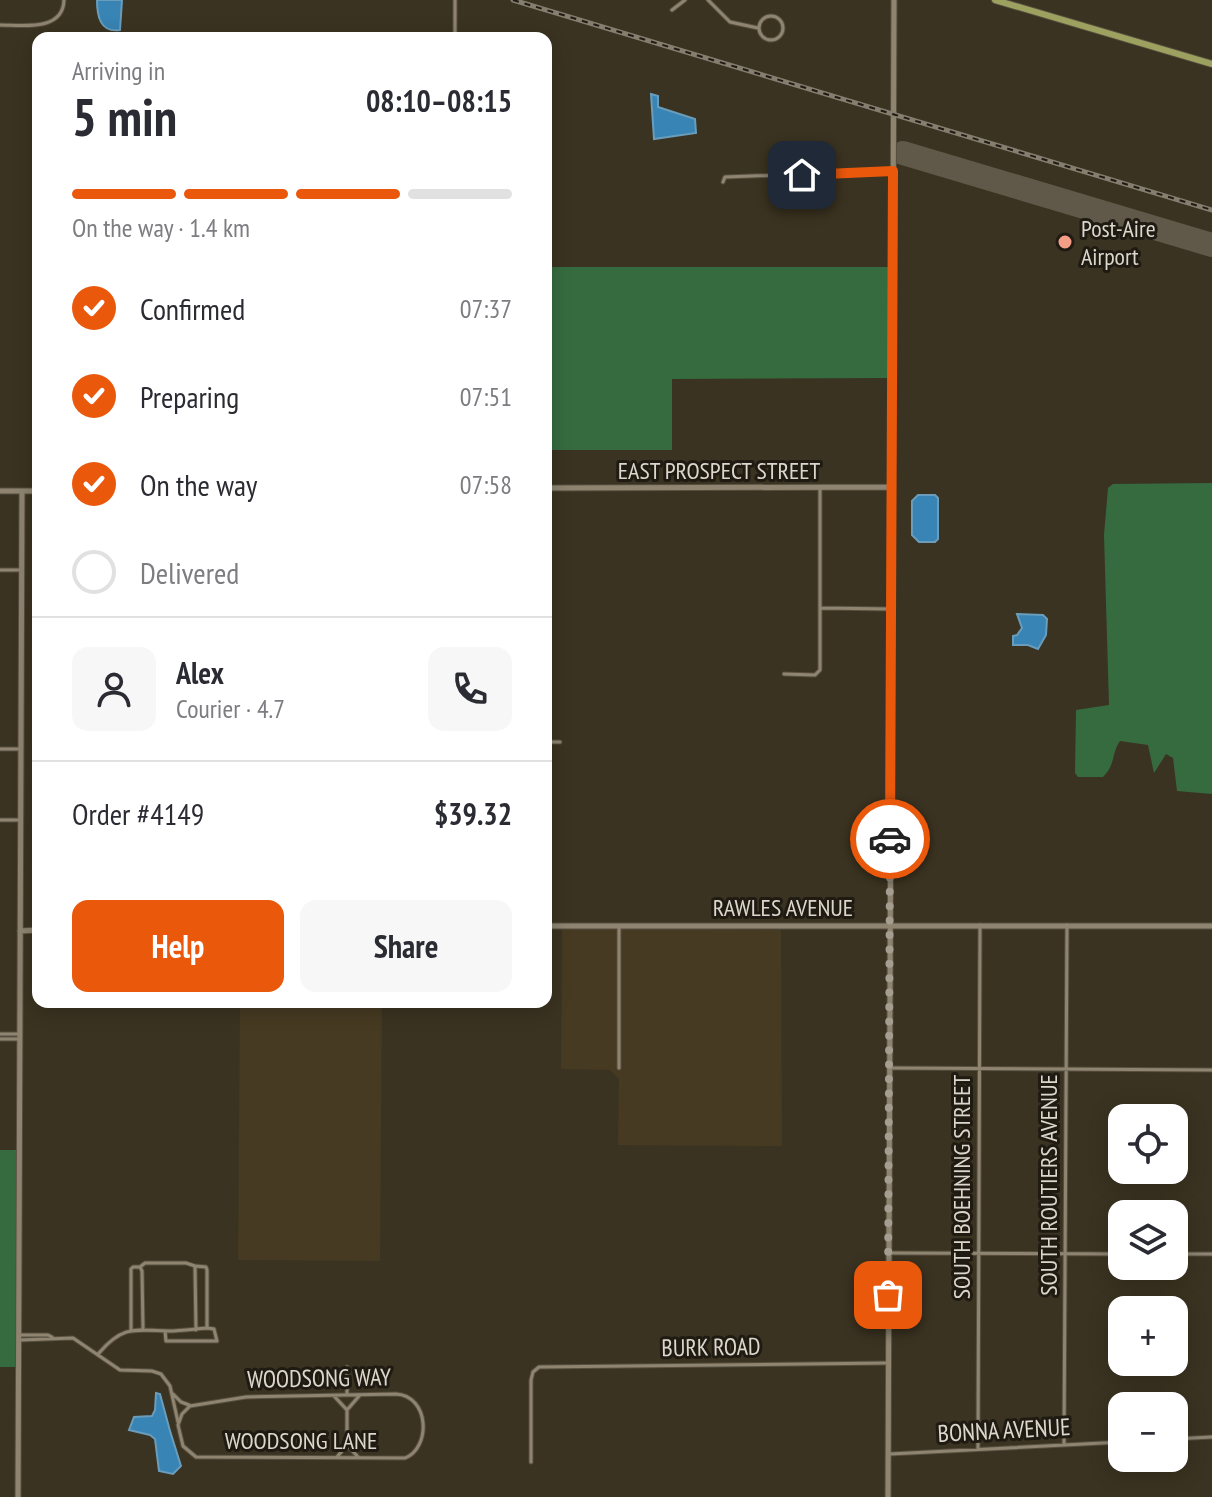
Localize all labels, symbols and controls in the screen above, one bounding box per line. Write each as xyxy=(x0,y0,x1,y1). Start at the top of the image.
text: Arriving in xyxy=(72,54,165,87)
text: 08:10–08:15 xyxy=(366,81,512,120)
text: 5 min xyxy=(72,83,177,150)
pin xyxy=(768,141,836,209)
icon: home xyxy=(780,153,824,197)
text: On the way · 1.4 km xyxy=(72,211,250,244)
place label: Post-Aire Airport xyxy=(1081,213,1156,272)
marker: Post-Aire Airport xyxy=(1056,233,1074,251)
icon: check xyxy=(72,286,116,330)
text: Confirmed xyxy=(140,289,245,328)
text: 07:37 xyxy=(460,292,512,325)
icon: check xyxy=(72,374,116,418)
text: Preparing xyxy=(140,377,239,416)
text: 07:51 xyxy=(460,380,512,413)
street label: EAST PROSPECT STREET xyxy=(618,455,821,486)
icon: check xyxy=(72,462,116,506)
text: On the way xyxy=(140,465,257,504)
text: 07:58 xyxy=(460,468,512,501)
text: Delivered xyxy=(140,553,239,592)
button: person xyxy=(72,647,156,731)
button: phone xyxy=(428,647,512,731)
text: Alex xyxy=(176,653,224,692)
text: Courier · 4.7 xyxy=(176,692,285,725)
text: Order #4149 xyxy=(72,794,204,833)
text: $39.32 xyxy=(434,794,512,833)
courier xyxy=(850,799,930,879)
icon: car xyxy=(868,817,912,861)
street label: RAWLES AVENUE xyxy=(713,892,853,923)
button: Help xyxy=(72,900,284,992)
button: Share xyxy=(300,900,512,992)
street label: SOUTH ROUTIERS AVENUE xyxy=(1033,1074,1064,1296)
street label: SOUTH BOEHNING STREET xyxy=(946,1075,977,1299)
map controls xyxy=(1108,1104,1188,1472)
button: locate xyxy=(1108,1104,1188,1184)
button: layers xyxy=(1108,1200,1188,1280)
pin xyxy=(854,1261,922,1329)
icon: bag xyxy=(866,1273,910,1317)
button: + xyxy=(1108,1296,1188,1376)
street label: BURK ROAD xyxy=(661,1331,761,1363)
street label: WOODSONG WAY xyxy=(247,1361,391,1395)
button: − xyxy=(1108,1392,1188,1472)
street label: BONNA AVENUE xyxy=(937,1411,1071,1449)
street label: WOODSONG LANE xyxy=(225,1425,377,1456)

